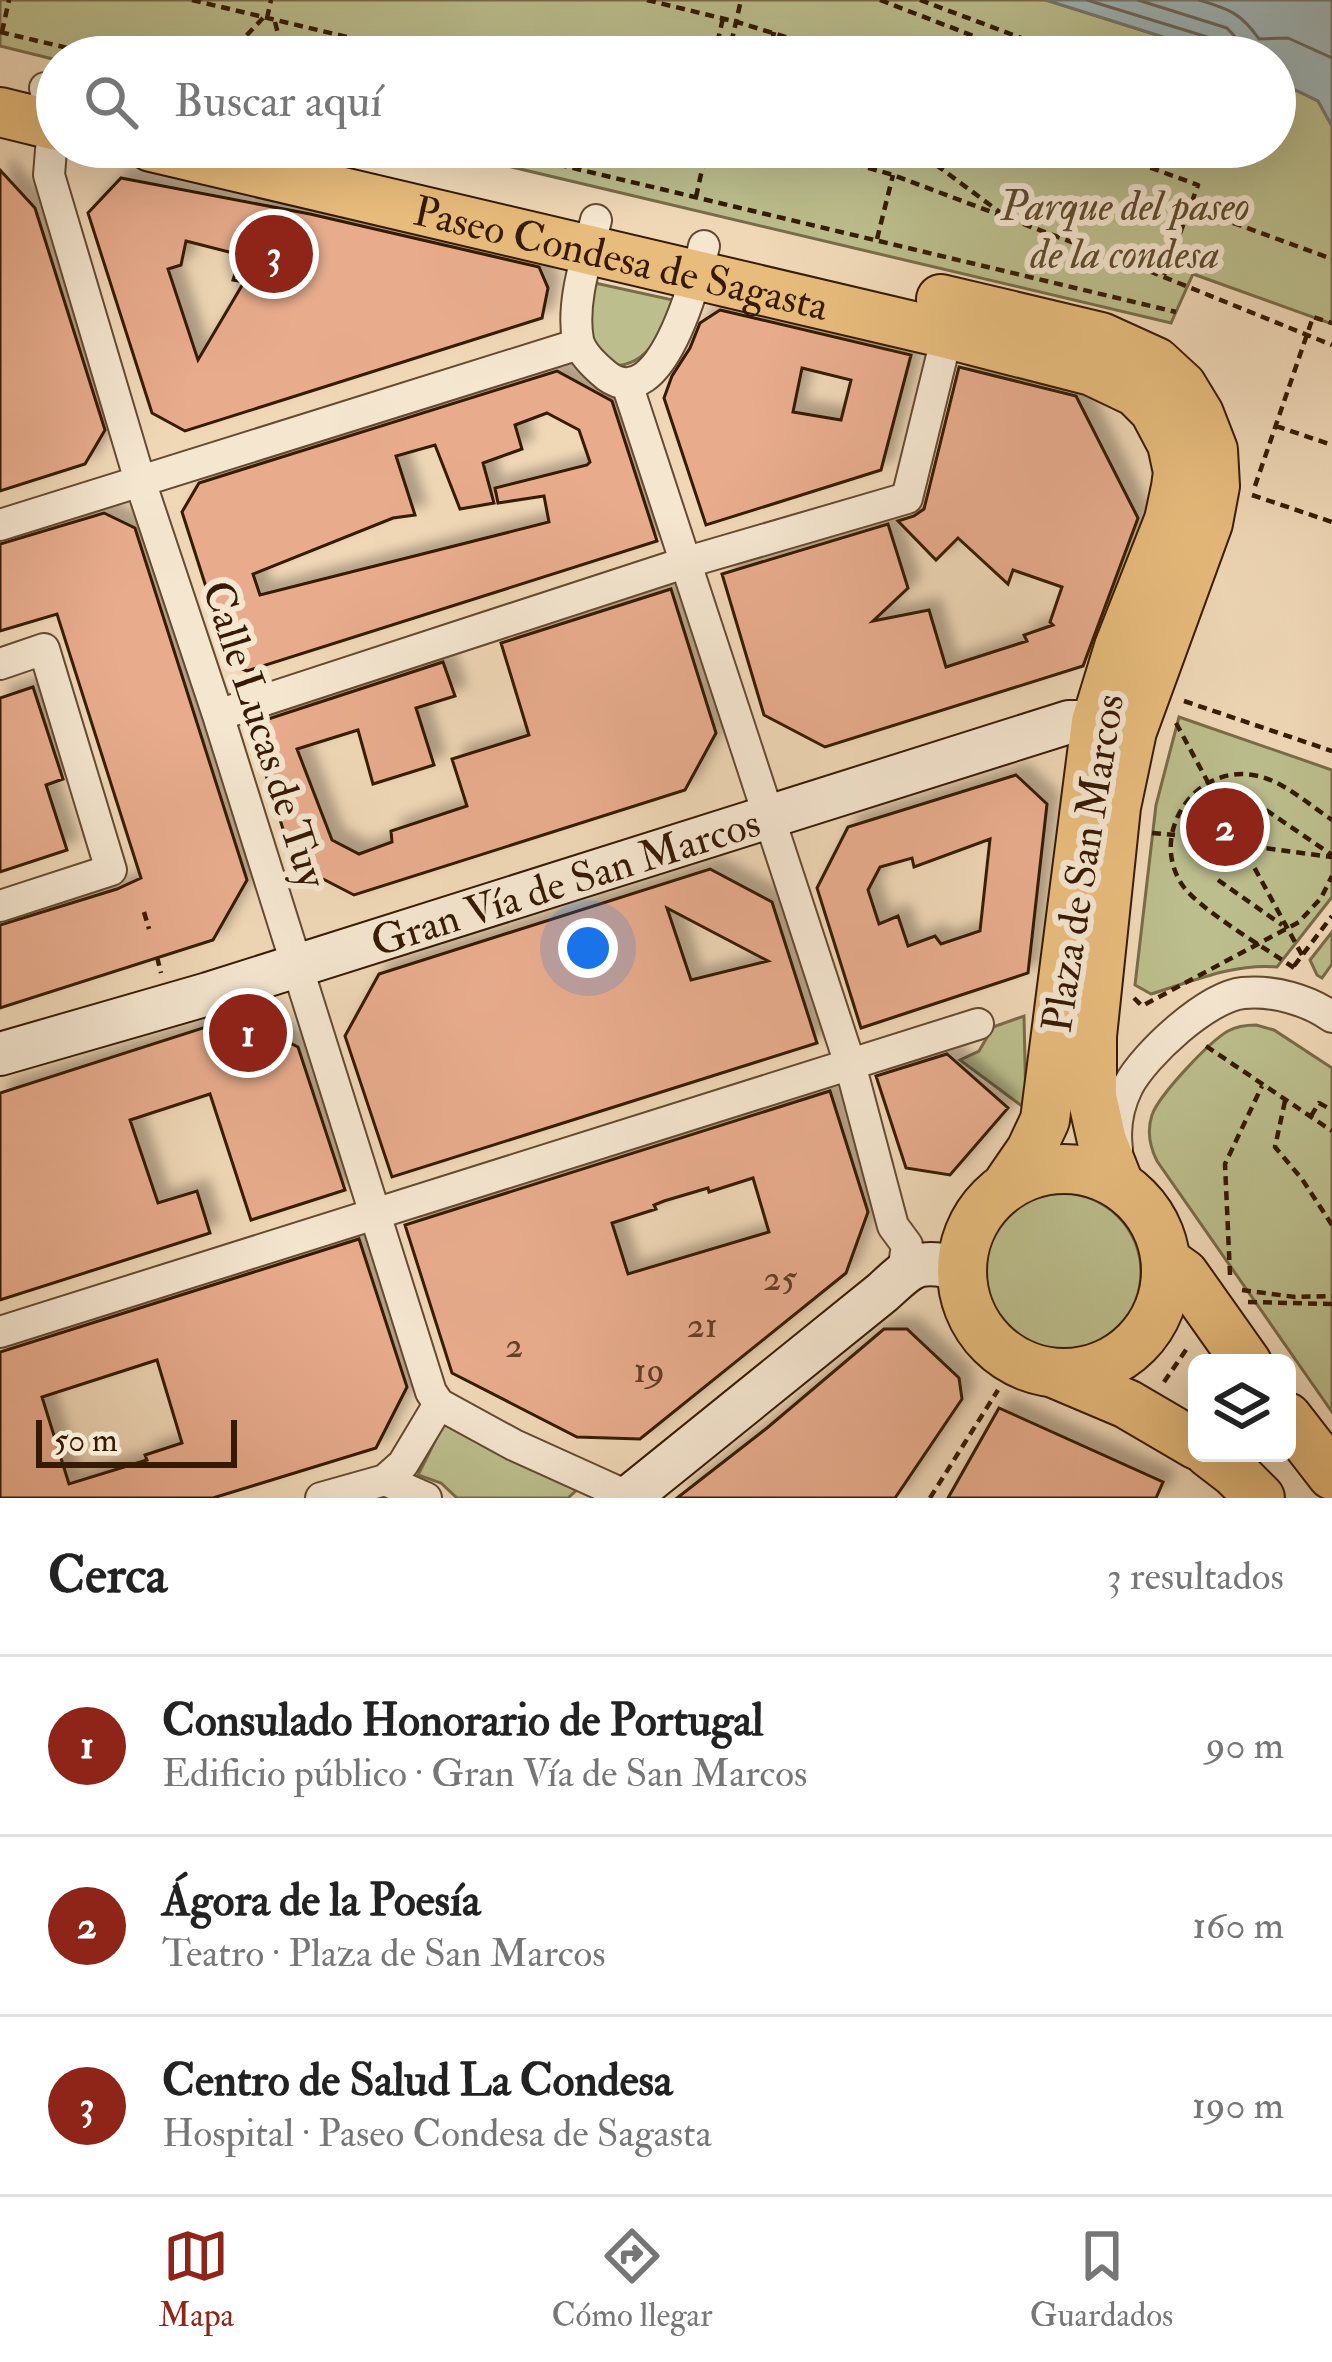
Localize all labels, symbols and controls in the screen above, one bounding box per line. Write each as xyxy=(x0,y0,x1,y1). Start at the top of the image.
search box xyxy=(36,36,1296,168)
icon: search xyxy=(78,69,144,135)
text: Buscar aquí xyxy=(174,74,382,130)
park label: Parque del paseo de la condesa xyxy=(999,181,1250,281)
street label: Paseo Condesa de Sagasta xyxy=(408,186,834,333)
pin: 3 xyxy=(235,209,313,299)
street label: Calle Lucas de Tuy xyxy=(190,575,338,895)
street label: Plaza de San Marcos xyxy=(1032,690,1136,1036)
pin: 2 xyxy=(1186,782,1264,872)
street label: Gran Vía de San Marcos xyxy=(365,797,767,969)
your location xyxy=(558,918,618,978)
pin: 1 xyxy=(209,988,287,1078)
house number: 25 xyxy=(763,1256,797,1301)
house number: 21 xyxy=(686,1303,718,1348)
house number: 2 xyxy=(505,1323,523,1368)
house number: 19 xyxy=(633,1348,665,1393)
map controls xyxy=(1188,1354,1296,1462)
button: layers xyxy=(1188,1354,1296,1462)
scale bar xyxy=(36,1414,237,1467)
text: 50 m xyxy=(54,1420,118,1461)
text: Cerca xyxy=(48,1544,167,1608)
text: 3 resultados xyxy=(1107,1552,1284,1601)
text: Consulado Honorario de Portugal xyxy=(162,1693,763,1749)
text: 1 xyxy=(80,1721,94,1770)
text: 90 m xyxy=(1206,1721,1284,1770)
text: Edificio público · Gran Vía de San Marcos xyxy=(162,1749,807,1798)
text: Ágora de la Poesía xyxy=(162,1873,481,1929)
text: 2 xyxy=(77,1901,97,1950)
text: 160 m xyxy=(1192,1901,1284,1950)
text: Teatro · Plaza de San Marcos xyxy=(162,1929,606,1978)
text: Centro de Salud La Condesa xyxy=(162,2053,672,2109)
text: 3 xyxy=(80,2081,94,2130)
text: 190 m xyxy=(1192,2081,1284,2130)
text: Hospital · Paseo Condesa de Sagasta xyxy=(162,2109,712,2158)
tab: Mapa xyxy=(159,2223,234,2336)
tab: Cómo llegar xyxy=(551,2223,712,2336)
tab: Guardados xyxy=(1030,2223,1173,2336)

